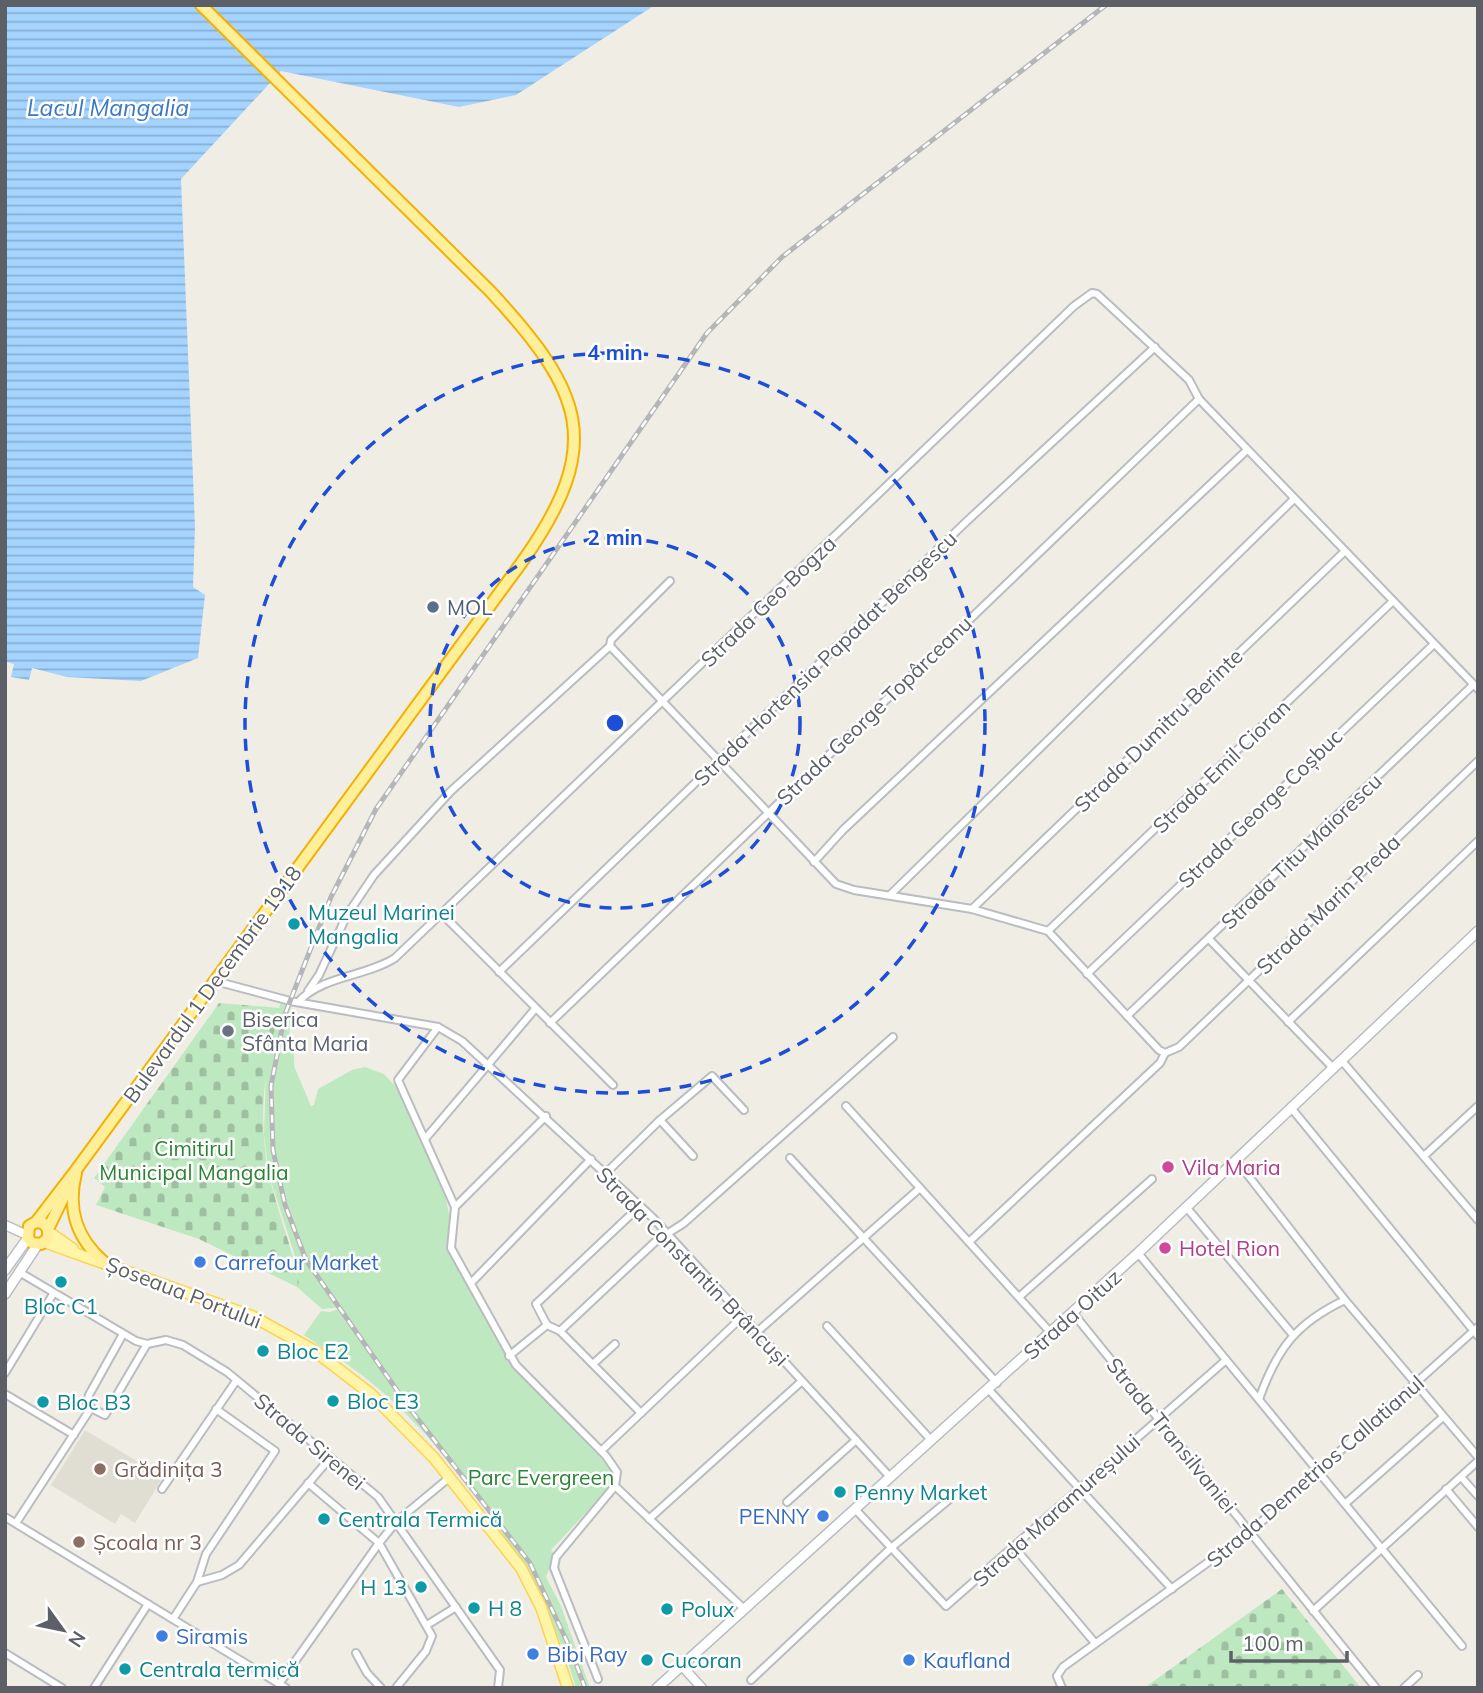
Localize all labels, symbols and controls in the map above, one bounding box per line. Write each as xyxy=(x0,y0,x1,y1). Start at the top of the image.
water label: Lacul Mangalia xyxy=(27,93,189,122)
text: 4 min xyxy=(587,339,643,365)
text: 2 min xyxy=(587,524,643,550)
street label: Strada Hortensia Papadat Bengescu xyxy=(688,525,962,791)
street label: Strada Geo Bogza xyxy=(695,530,841,672)
place label: MOL xyxy=(447,594,493,620)
marker: MOL xyxy=(425,599,441,615)
street label: Strada George Topârceanu xyxy=(771,610,977,810)
street label: Strada Dumitru Berinte xyxy=(1068,643,1248,817)
street label: Strada Emil Cioran xyxy=(1147,694,1295,838)
centre of rings xyxy=(603,711,627,735)
street label: Strada George Coșbuc xyxy=(1172,723,1348,894)
street label: Strada Titu Maiorescu xyxy=(1215,768,1387,934)
street label: Strada Marin Preda xyxy=(1251,829,1405,979)
street label: Bulevardul 1 Decembrie 1918 xyxy=(117,860,307,1108)
place label: Muzeul Marinei Mangalia xyxy=(308,899,455,949)
marker: Muzeul Marinei Mangalia xyxy=(286,916,302,932)
place label: Biserica Sfânta Maria xyxy=(242,1006,368,1056)
marker: Biserica Sfânta Maria xyxy=(220,1023,236,1039)
park label: Cimitirul Municipal Mangalia xyxy=(99,1135,289,1185)
place label: Vila Maria xyxy=(1182,1154,1281,1180)
marker: Vila Maria xyxy=(1160,1159,1176,1175)
street label: Strada Constantin Brâncuși xyxy=(590,1161,795,1372)
place label: Hotel Rion xyxy=(1179,1235,1280,1261)
marker: Hotel Rion xyxy=(1157,1240,1173,1256)
place label: Carrefour Market xyxy=(214,1249,379,1275)
street label: Șoseaua Portului xyxy=(102,1250,266,1335)
marker: Carrefour Market xyxy=(192,1254,208,1270)
street label: Strada Oituz xyxy=(1018,1263,1126,1365)
marker: Bloc C1 xyxy=(53,1274,69,1290)
place label: Bloc C1 xyxy=(24,1293,98,1319)
place label: Bloc E2 xyxy=(277,1338,349,1364)
marker: Bloc E2 xyxy=(255,1343,271,1359)
street label: Strada Transilvaniei xyxy=(1101,1352,1243,1518)
street label: Strada Demetrios Callatianul xyxy=(1201,1369,1429,1573)
street label: Strada Sirenei xyxy=(249,1387,371,1495)
place label: Bloc E3 xyxy=(347,1388,419,1414)
place label: Bloc B3 xyxy=(57,1389,131,1415)
marker: Bloc E3 xyxy=(325,1393,341,1409)
marker: Bloc B3 xyxy=(35,1394,51,1410)
street label: Strada Maramureșului xyxy=(967,1428,1146,1593)
place label: Grădinița 3 xyxy=(114,1456,223,1483)
marker: Grădinița 3 xyxy=(92,1461,108,1477)
park label: Parc Evergreen xyxy=(468,1464,614,1490)
place label: Penny Market xyxy=(854,1479,987,1505)
marker: Penny Market xyxy=(832,1484,848,1500)
place label: PENNY xyxy=(739,1503,809,1529)
place label: Centrala Termică xyxy=(338,1506,502,1532)
marker: PENNY xyxy=(815,1508,831,1524)
marker: Centrala Termică xyxy=(316,1511,332,1527)
place label: Școala nr 3 xyxy=(93,1529,202,1556)
marker: Școala nr 3 xyxy=(71,1534,87,1550)
place label: H 13 xyxy=(360,1574,407,1600)
marker: H 13 xyxy=(413,1579,429,1595)
north arrow xyxy=(28,1595,98,1665)
place label: H 8 xyxy=(488,1595,522,1621)
place label: Polux xyxy=(681,1596,735,1622)
marker: H 8 xyxy=(466,1600,482,1616)
marker: Polux xyxy=(659,1601,675,1617)
scale bar xyxy=(1231,1620,1346,1664)
place label: Siramis xyxy=(176,1623,248,1649)
text: N xyxy=(63,1627,91,1652)
marker: Siramis xyxy=(154,1628,170,1644)
text: 100 m xyxy=(1242,1630,1304,1656)
place label: Bibi Ray xyxy=(547,1641,628,1667)
marker: Bibi Ray xyxy=(525,1646,541,1662)
place label: Cucoran xyxy=(661,1647,742,1673)
place label: Kaufland xyxy=(923,1647,1011,1673)
marker: Cucoran xyxy=(639,1652,655,1668)
marker: Kaufland xyxy=(901,1652,917,1668)
place label: Centrala termică xyxy=(139,1656,300,1682)
marker: Centrala termică xyxy=(117,1661,133,1677)

